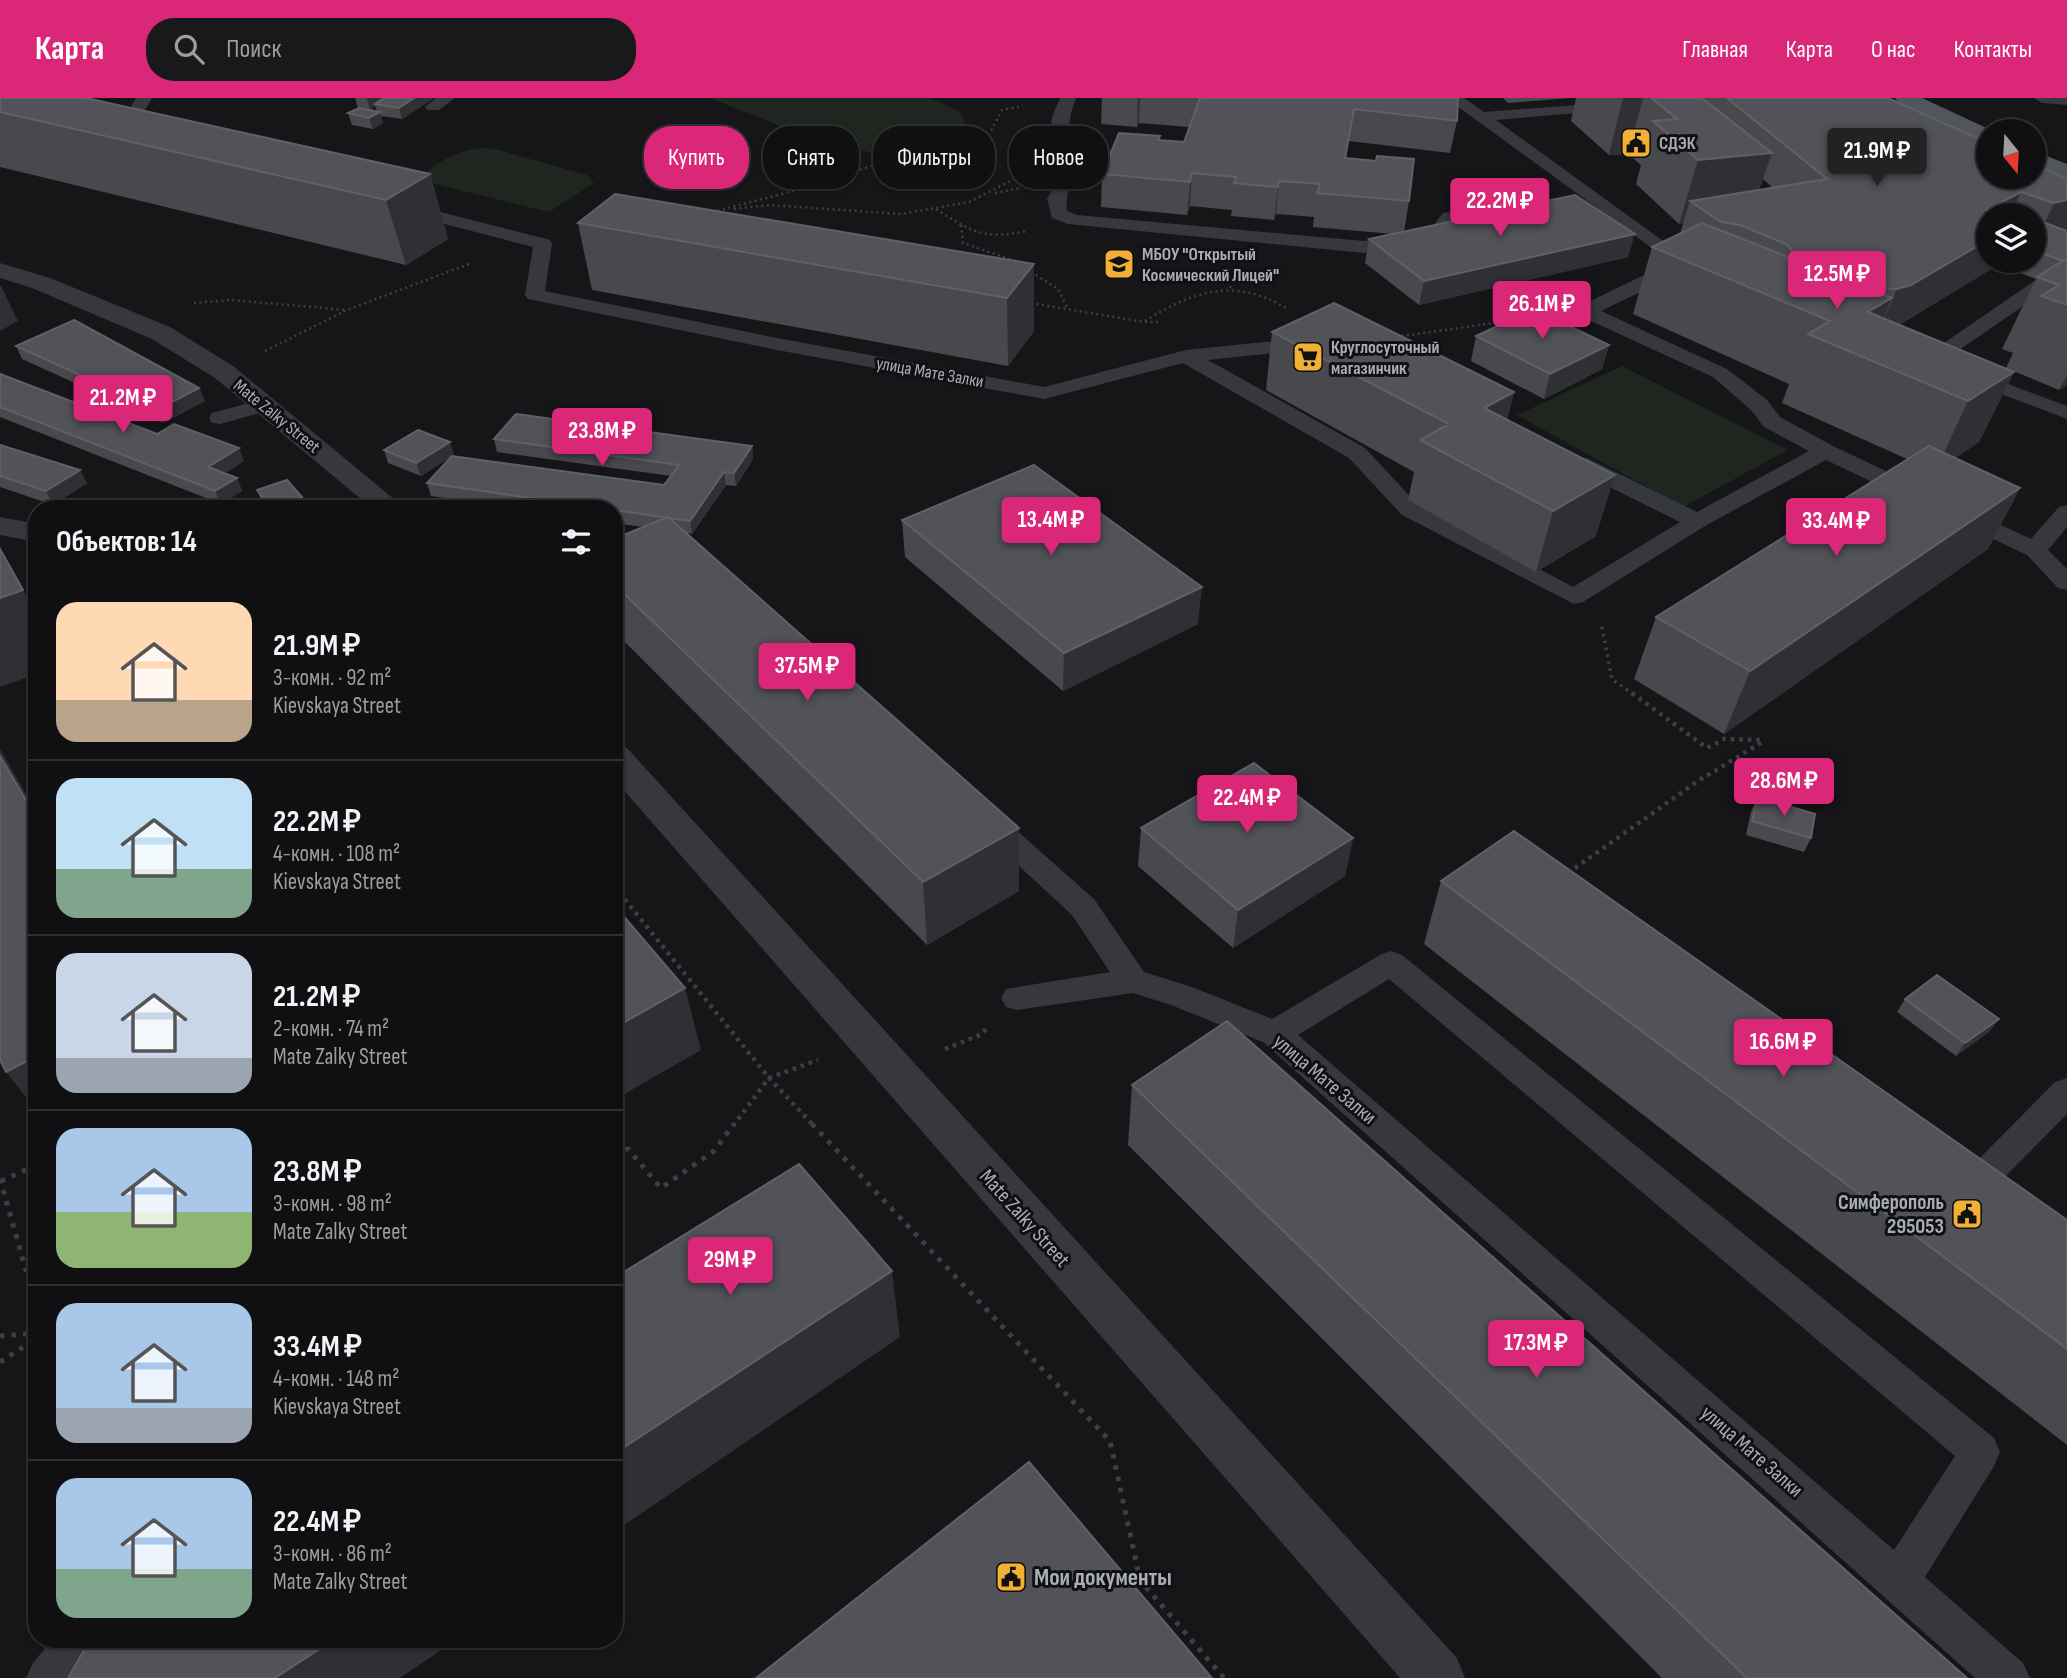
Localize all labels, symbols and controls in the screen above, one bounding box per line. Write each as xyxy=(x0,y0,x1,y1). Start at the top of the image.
search box xyxy=(146,18,636,81)
text: Карта xyxy=(35,29,104,69)
icon: search xyxy=(170,30,208,68)
text: Поиск xyxy=(226,34,281,65)
text: Главная xyxy=(1682,35,1748,64)
text: Карта xyxy=(1786,35,1833,64)
text: О нас xyxy=(1871,35,1916,64)
text: Контакты xyxy=(1954,35,2032,64)
north arrow xyxy=(1976,119,2046,189)
map controls xyxy=(1976,119,2046,273)
chip: Купить xyxy=(644,126,749,189)
chip: Снять xyxy=(763,126,859,189)
chip: Фильтры xyxy=(873,126,995,189)
chip: Новое xyxy=(1009,126,1108,189)
public building icon: СДЭК xyxy=(1619,126,1653,160)
pin: 21.9M ₽ xyxy=(1812,129,1942,188)
place label: СДЭК xyxy=(1659,133,1696,154)
text: 21.9M ₽ xyxy=(1843,137,1911,165)
pin: 22.2M ₽ xyxy=(1435,178,1565,238)
text: 22.2M ₽ xyxy=(1466,187,1534,215)
button: layers xyxy=(1976,203,2046,273)
place label: МБОУ "Открытый Космический Лицей" xyxy=(1142,244,1279,286)
school or university icon: МБОУ "Открытый Космический Лицей" xyxy=(1102,247,1136,281)
pin: 12.5M ₽ xyxy=(1772,252,1902,311)
text: 12.5M ₽ xyxy=(1804,260,1870,288)
pin: 26.1M ₽ xyxy=(1477,282,1607,341)
text: 26.1M ₽ xyxy=(1509,290,1575,318)
place label: Круглосуточный магазинчик xyxy=(1331,337,1439,379)
supermarket icon: Круглосуточный магазинчик xyxy=(1291,340,1325,374)
street label: улица Мате Залки xyxy=(875,353,985,392)
street label: Mate Zalky Street xyxy=(229,375,325,458)
pin: 21.2M ₽ xyxy=(58,376,188,435)
text: 21.2M ₽ xyxy=(90,384,156,412)
pin: 23.8M ₽ xyxy=(537,408,667,468)
text: 23.8M ₽ xyxy=(568,417,636,445)
pin: 13.4M ₽ xyxy=(986,498,1116,557)
pin: 33.4M ₽ xyxy=(1771,498,1901,558)
text: 13.4M ₽ xyxy=(1018,506,1084,534)
text: 33.4M ₽ xyxy=(1802,507,1870,535)
icon: filters xyxy=(557,523,595,561)
text: Объектов: 14 xyxy=(56,524,197,560)
text: 21.9M ₽ xyxy=(273,628,360,664)
icon: home xyxy=(112,630,196,714)
pin: 37.5M ₽ xyxy=(742,644,872,703)
text: 37.5M ₽ xyxy=(774,652,840,680)
text: 3-комн. · 92 m² xyxy=(273,664,391,692)
text: Kievskaya Street xyxy=(273,692,401,720)
pin: 28.6M ₽ xyxy=(1719,758,1849,818)
text: 28.6M ₽ xyxy=(1750,767,1818,795)
pin: 22.4M ₽ xyxy=(1182,776,1312,835)
text: 22.4M ₽ xyxy=(1213,784,1281,812)
text: 22.2M ₽ xyxy=(273,804,361,840)
icon: home xyxy=(112,806,196,890)
text: 4-комн. · 108 m² xyxy=(273,840,400,868)
text: Kievskaya Street xyxy=(273,868,401,896)
text: 21.2M ₽ xyxy=(273,979,360,1015)
icon: home xyxy=(112,981,196,1065)
text: 2-комн. · 74 m² xyxy=(273,1015,389,1043)
pin: 16.6M ₽ xyxy=(1718,1020,1848,1079)
text: 16.6M ₽ xyxy=(1750,1028,1816,1056)
street label: улица Мате Залки xyxy=(1268,1029,1381,1130)
text: Mate Zalky Street xyxy=(273,1043,408,1071)
text: 23.8M ₽ xyxy=(273,1154,362,1190)
icon: home xyxy=(112,1156,196,1240)
street label: Mate Zalky Street xyxy=(974,1164,1075,1272)
text: 3-комн. · 98 m² xyxy=(273,1190,392,1218)
place label: Симферополь 295053 xyxy=(1838,1190,1944,1239)
public building icon: Симферополь 295053 xyxy=(1950,1197,1984,1231)
text: Mate Zalky Street xyxy=(273,1218,408,1246)
pin: 29M ₽ xyxy=(681,1238,779,1297)
text: 29M ₽ xyxy=(704,1246,756,1274)
pin: 17.3M ₽ xyxy=(1471,1320,1601,1380)
text: 33.4M ₽ xyxy=(273,1329,362,1365)
text: 17.3M ₽ xyxy=(1504,1329,1568,1357)
icon: home xyxy=(112,1331,196,1415)
text: 4-комн. · 148 m² xyxy=(273,1365,400,1393)
text: Kievskaya Street xyxy=(273,1393,401,1421)
street label: улица Мате Залки xyxy=(1696,1400,1808,1502)
text: 22.4M ₽ xyxy=(273,1504,361,1540)
icon: home xyxy=(112,1506,196,1590)
text: 3-комн. · 86 m² xyxy=(273,1540,392,1568)
public building icon: Мои документы xyxy=(994,1560,1028,1594)
place label: Мои документы xyxy=(1034,1563,1172,1592)
text: Mate Zalky Street xyxy=(273,1568,408,1596)

